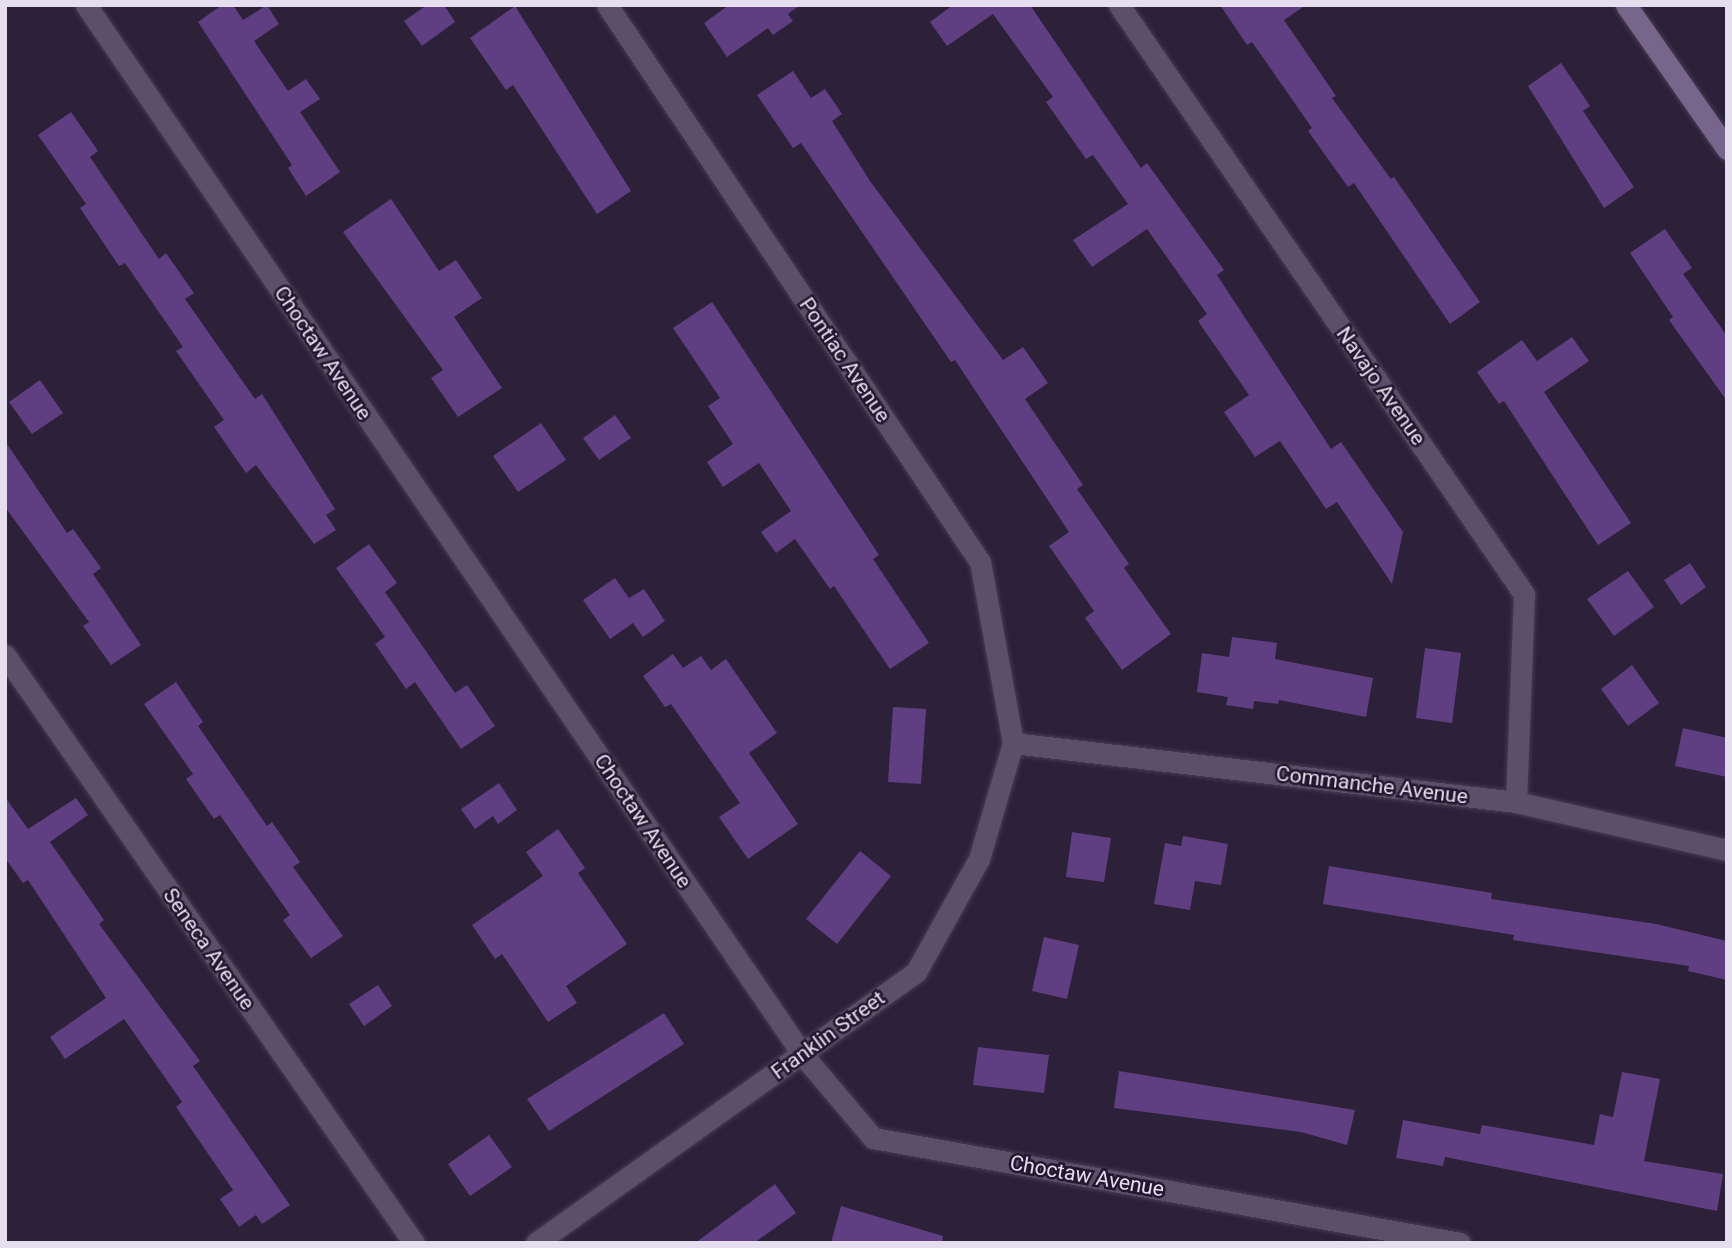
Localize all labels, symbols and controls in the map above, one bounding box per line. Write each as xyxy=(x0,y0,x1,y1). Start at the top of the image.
street label: Choctaw Avenue xyxy=(269,281,377,425)
street label: Pontiac Avenue xyxy=(794,293,896,427)
street label: Navajo Avenue xyxy=(1331,322,1431,450)
street label: Choctaw Avenue xyxy=(589,749,697,893)
street label: Commanche Avenue xyxy=(1275,761,1469,809)
street label: Seneca Avenue xyxy=(158,883,260,1015)
street label: Franklin Street xyxy=(766,985,890,1085)
street label: Choctaw Avenue xyxy=(1008,1150,1166,1202)

